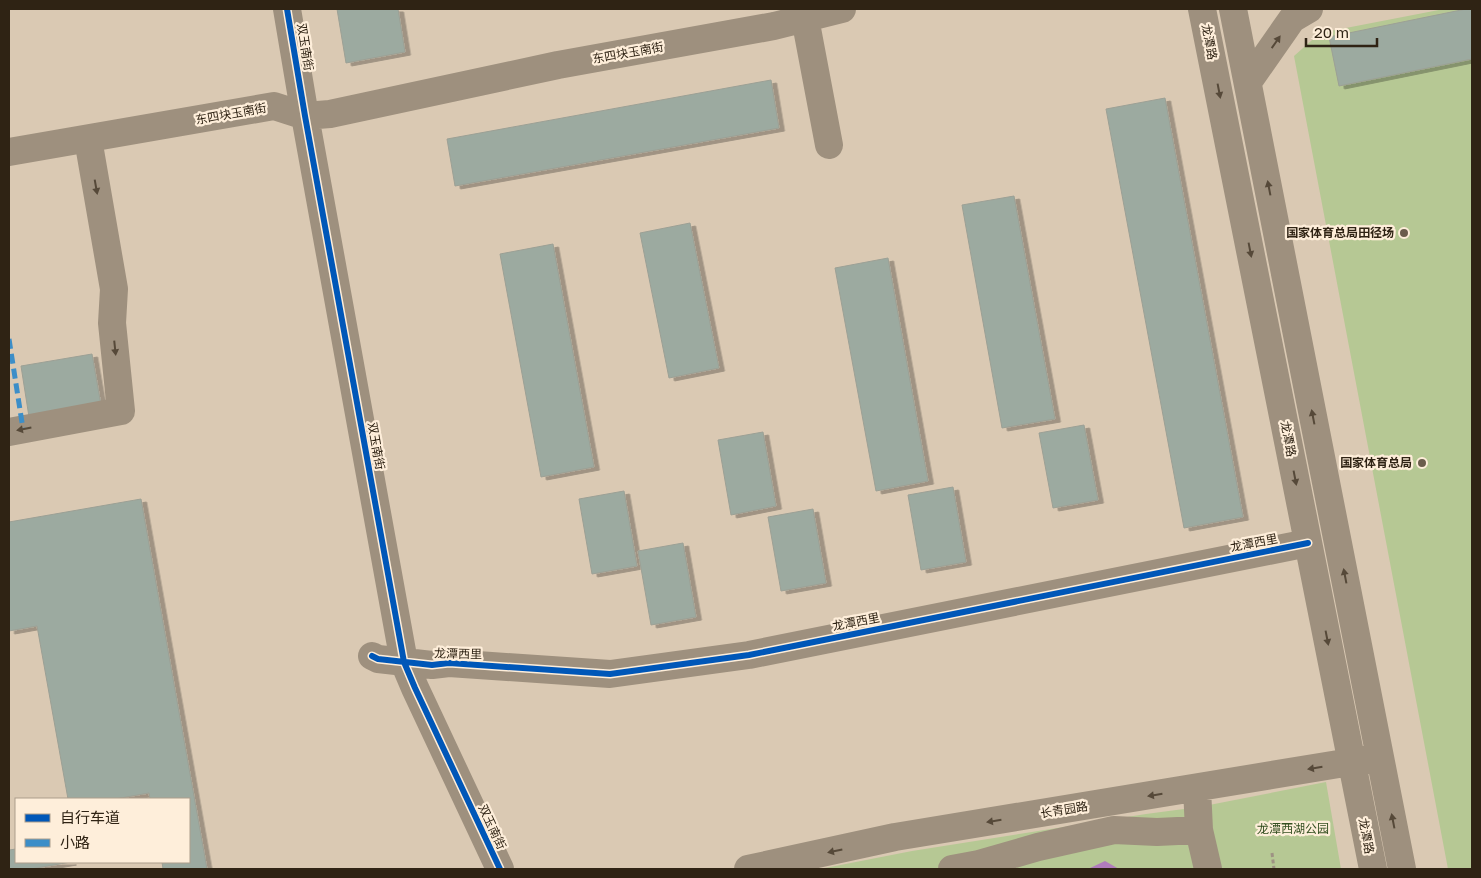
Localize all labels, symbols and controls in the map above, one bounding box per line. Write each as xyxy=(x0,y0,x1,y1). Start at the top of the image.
scale bar xyxy=(1306,15,1377,47)
street label: 双玉南街 xyxy=(294,22,317,72)
street label: 龙潭路 xyxy=(1199,23,1220,61)
text: 20 m xyxy=(1314,23,1349,41)
one-way arrow xyxy=(1271,36,1281,49)
street label: 东四块玉南街 xyxy=(591,39,665,66)
one-way arrow xyxy=(1215,83,1223,99)
street label: 东四块玉南街 xyxy=(194,100,268,127)
one-way arrow xyxy=(93,179,101,195)
one-way arrow xyxy=(1264,180,1272,196)
place label: 国家体育总局田径场 xyxy=(1286,225,1394,240)
marker: 国家体育总局田径场 xyxy=(1398,227,1410,239)
one-way arrow xyxy=(1247,243,1255,259)
one-way arrow xyxy=(111,340,119,356)
one-way arrow xyxy=(1309,408,1317,424)
street label: 龙潭路 xyxy=(1278,420,1299,458)
street label: 双玉南街 xyxy=(365,421,388,471)
one-way arrow xyxy=(16,425,32,433)
place label: 国家体育总局 xyxy=(1340,455,1412,470)
marker: 国家体育总局 xyxy=(1416,457,1428,469)
one-way arrow xyxy=(1292,471,1300,487)
street label: 龙潭西里 xyxy=(1229,531,1279,554)
one-way arrow xyxy=(1340,568,1348,584)
street label: 龙潭西里 xyxy=(831,610,881,633)
one-way arrow xyxy=(1323,630,1331,645)
street label: 龙潭西里 xyxy=(434,646,482,661)
one-way arrow xyxy=(1307,765,1323,773)
one-way arrow xyxy=(1146,791,1162,799)
legend xyxy=(15,798,190,863)
street label: 长青园路 xyxy=(1039,798,1089,821)
street label: 双玉南街 xyxy=(476,802,509,852)
text: 自行车道 xyxy=(60,808,120,826)
one-way arrow xyxy=(1388,813,1396,829)
street label: 龙潭路 xyxy=(1356,817,1377,855)
one-way arrow xyxy=(986,818,1002,826)
park label: 龙潭西湖公园 xyxy=(1257,821,1329,836)
text: 小路 xyxy=(60,833,90,851)
one-way arrow xyxy=(826,847,842,855)

